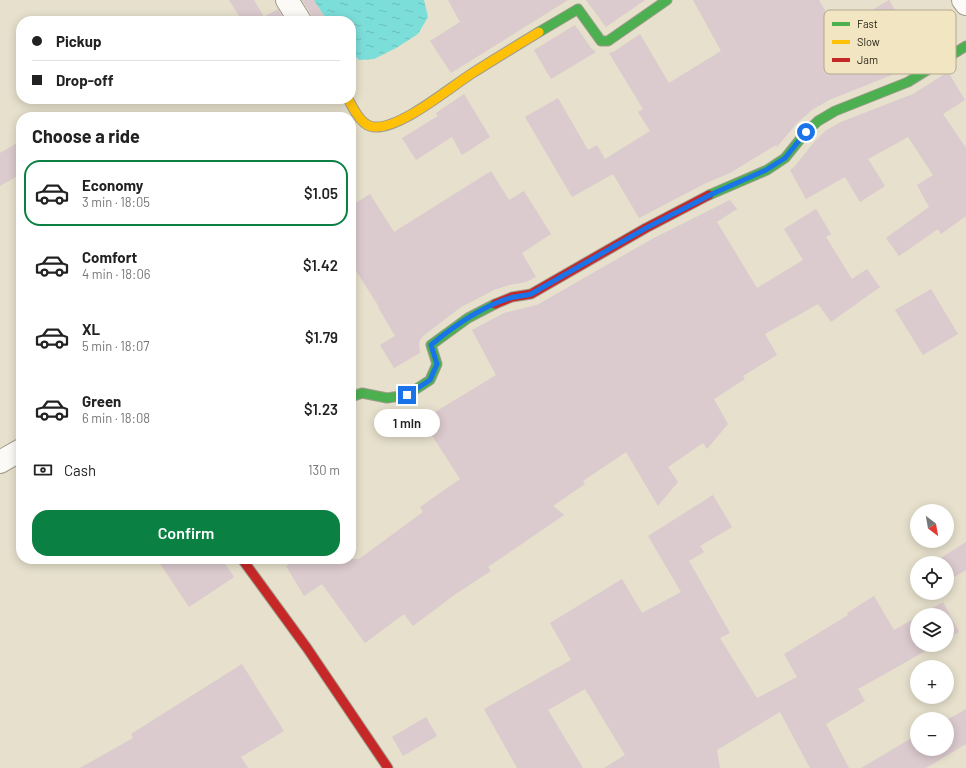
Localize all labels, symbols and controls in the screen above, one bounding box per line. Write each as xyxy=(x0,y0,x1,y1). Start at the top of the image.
legend xyxy=(824,10,956,74)
text: Fast xyxy=(857,17,878,30)
text: Pickup xyxy=(56,32,102,50)
text: Slow xyxy=(857,35,880,48)
text: Jam xyxy=(857,53,878,66)
text: Drop-off xyxy=(56,71,114,89)
route start xyxy=(797,123,815,141)
text: Choose a ride xyxy=(32,125,140,147)
icon: car xyxy=(34,175,70,211)
text: Economy xyxy=(82,176,143,194)
text: $1.05 xyxy=(304,184,338,202)
text: 3 min · 18:05 xyxy=(82,194,150,210)
icon: car xyxy=(34,247,70,283)
text: Comfort xyxy=(82,248,137,266)
text: $1.42 xyxy=(303,256,338,274)
text: 4 min · 18:06 xyxy=(82,266,151,282)
icon: car xyxy=(34,319,70,355)
text: XL xyxy=(82,320,100,338)
text: $1.79 xyxy=(305,328,338,346)
text: 5 min · 18:07 xyxy=(82,338,150,354)
route end xyxy=(398,386,416,404)
icon: car xyxy=(34,391,70,427)
text: Green xyxy=(82,392,121,410)
text: $1.23 xyxy=(304,400,338,418)
callout: 1 min xyxy=(374,409,440,437)
text: 6 min · 18:08 xyxy=(82,410,150,426)
text: 1 min xyxy=(393,415,421,431)
icon: cash xyxy=(32,459,54,481)
text: Cash xyxy=(64,461,96,479)
text: 130 m xyxy=(308,462,340,478)
north arrow xyxy=(910,504,954,548)
map controls xyxy=(910,504,954,756)
button: Confirm xyxy=(32,510,340,556)
button: locate xyxy=(910,556,954,600)
button: layers xyxy=(910,608,954,652)
button: + xyxy=(910,660,954,704)
button: − xyxy=(910,712,954,756)

